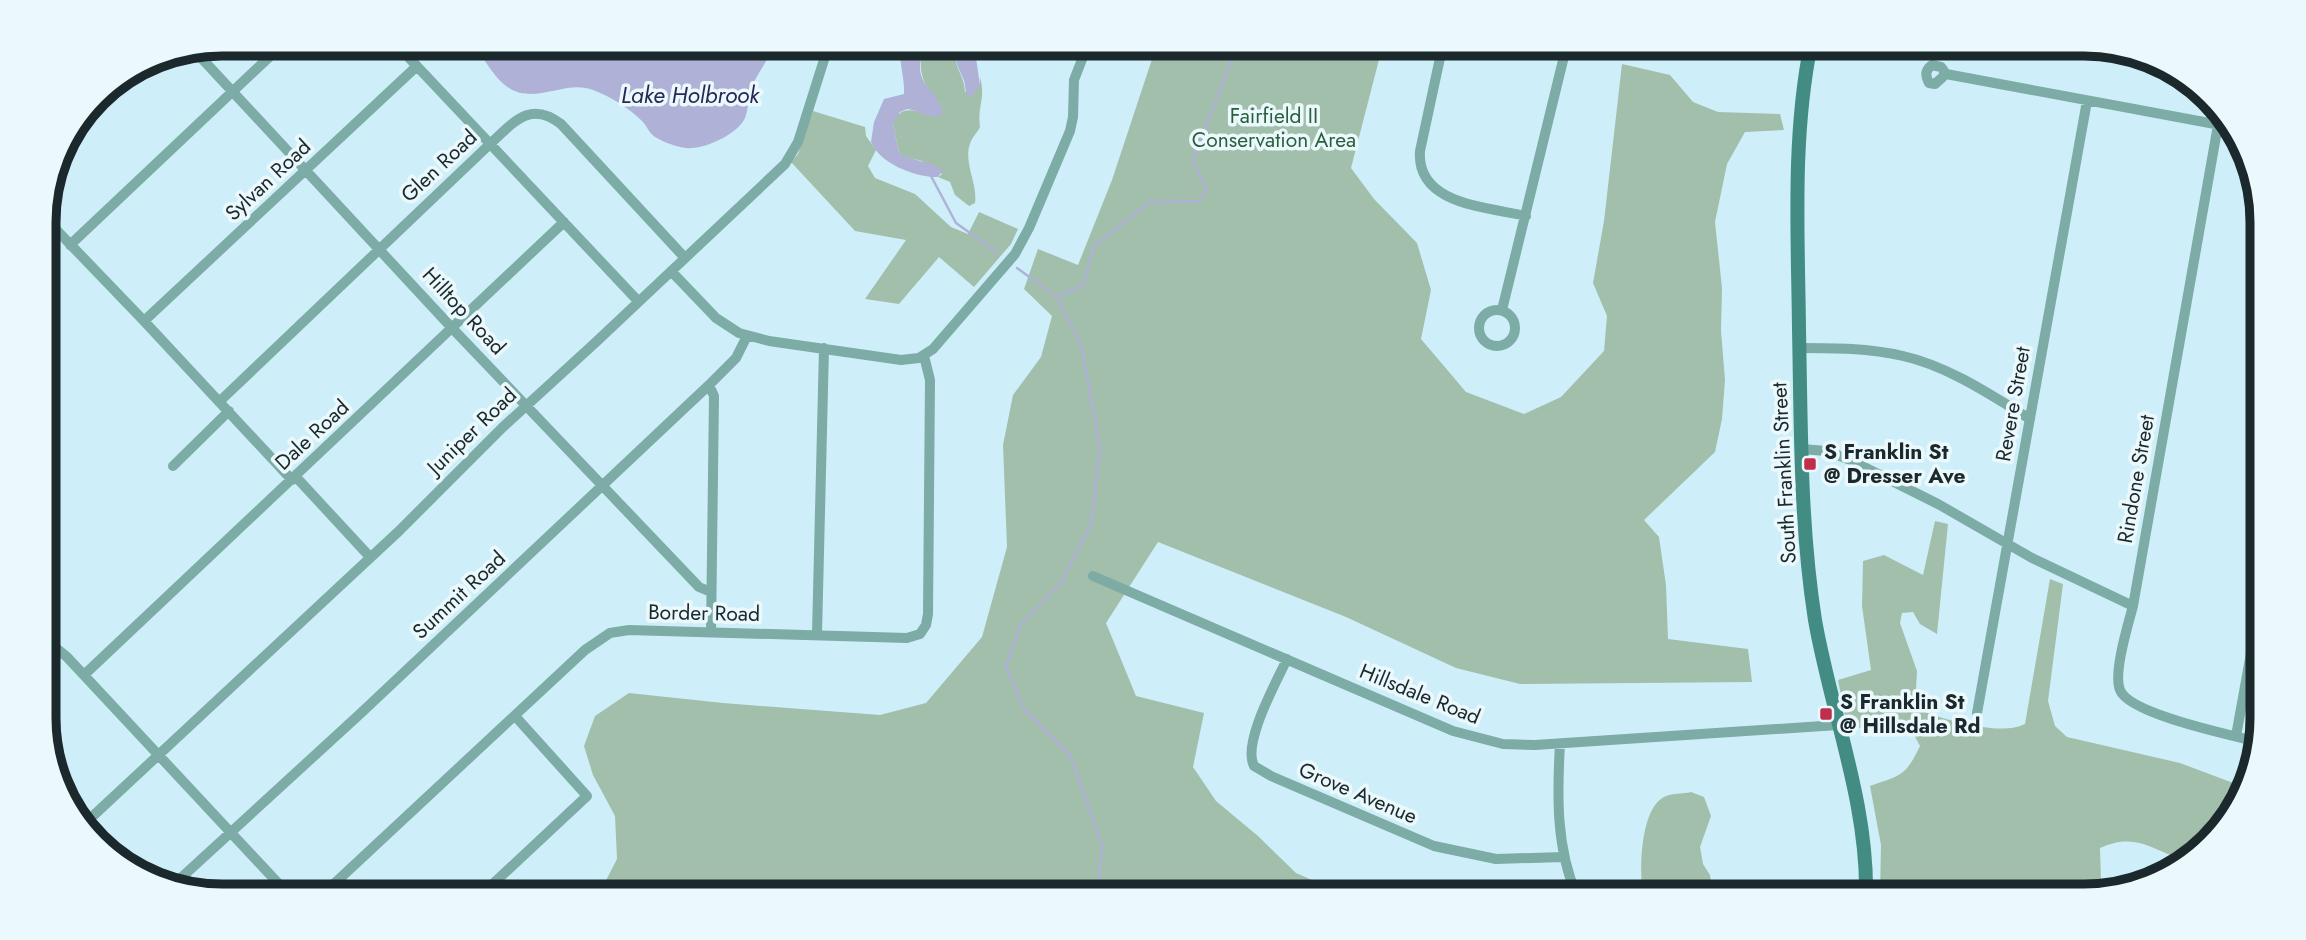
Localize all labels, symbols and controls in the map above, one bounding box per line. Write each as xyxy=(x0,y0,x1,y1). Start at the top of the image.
water label: Lake Holbrook xyxy=(621,78,760,112)
park label: Fairfield II Conservation Area xyxy=(1192,101,1356,155)
street label: Glen Road xyxy=(394,123,484,209)
street label: Sylvan Road xyxy=(218,132,318,228)
street label: Hilltop Road xyxy=(415,260,513,362)
street label: Revere Street xyxy=(1988,344,2038,464)
street label: Juniper Road xyxy=(418,381,523,484)
street label: South Franklin Street xyxy=(1764,381,1804,565)
street label: Dale Road xyxy=(268,393,356,477)
street label: Rindone Street xyxy=(2110,412,2162,546)
place label: S Franklin St @ Dresser Ave xyxy=(1824,437,1966,491)
marker: S Franklin St @ Dresser Ave xyxy=(1802,456,1818,472)
street label: Summit Road xyxy=(406,544,512,646)
street label: Border Road xyxy=(648,597,760,629)
street label: Hillsdale Road xyxy=(1355,656,1485,732)
place label: S Franklin St @ Hillsdale Rd xyxy=(1840,687,1981,741)
marker: S Franklin St @ Hillsdale Rd xyxy=(1818,706,1834,722)
street label: Grove Avenue xyxy=(1294,755,1422,831)

